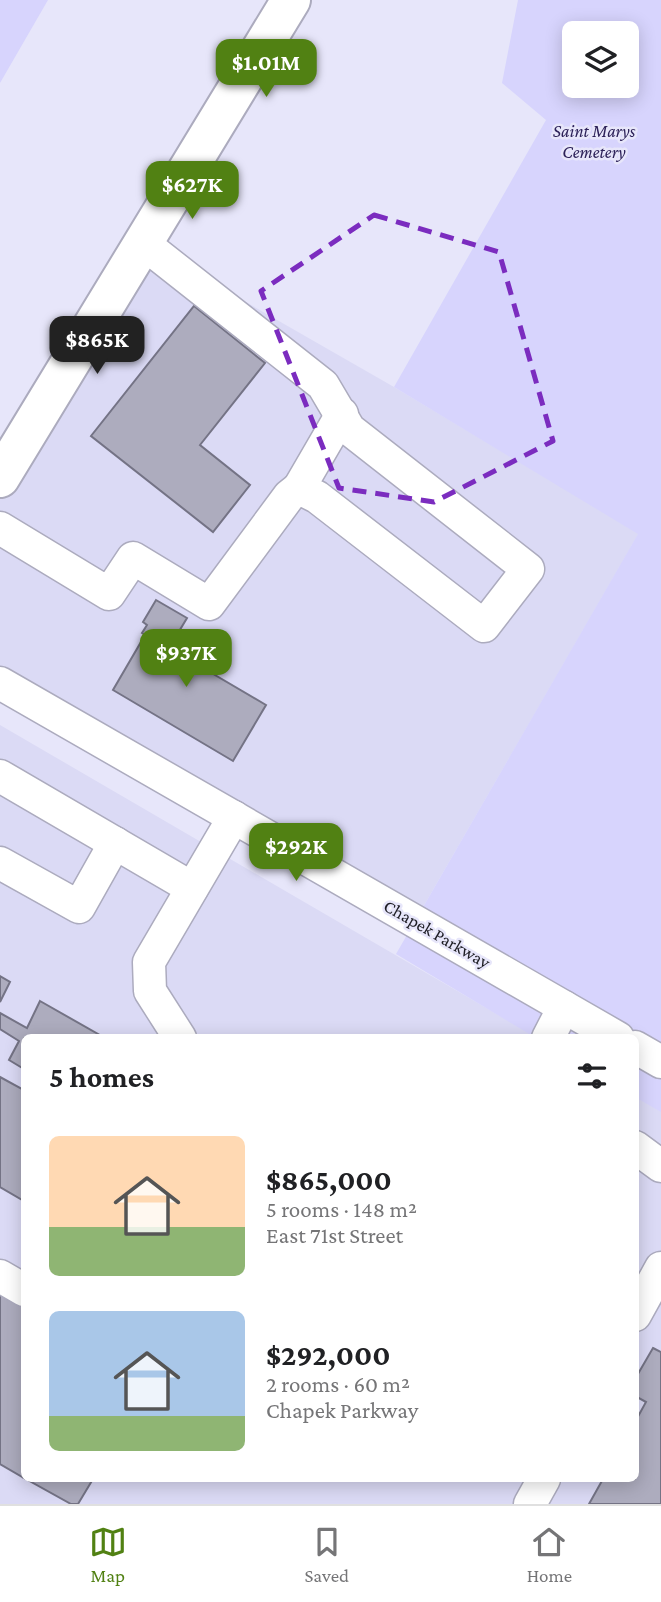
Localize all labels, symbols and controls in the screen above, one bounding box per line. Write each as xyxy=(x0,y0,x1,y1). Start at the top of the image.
map controls xyxy=(562,21,639,98)
button: layers xyxy=(562,21,639,98)
pin: $1.01M xyxy=(209,40,323,99)
text: $1.01M xyxy=(232,49,300,75)
park label: Saint Marys Cemetery xyxy=(553,121,636,162)
pin: $627K xyxy=(143,162,241,221)
text: $627K xyxy=(162,171,222,197)
pin: $865K xyxy=(48,316,146,376)
text: $865K xyxy=(65,326,129,352)
pin: $937K xyxy=(137,630,235,689)
text: $937K xyxy=(156,639,216,665)
pin: $292K xyxy=(247,824,345,883)
text: $292K xyxy=(265,833,327,859)
street label: Chapek Parkway xyxy=(380,896,494,973)
icon: filters xyxy=(573,1057,611,1095)
text: 5 homes xyxy=(49,1060,154,1093)
text: $865,000 xyxy=(266,1163,392,1196)
icon: home xyxy=(105,1164,189,1248)
text: 5 rooms · 148 m² xyxy=(266,1196,417,1222)
text: East 71st Street xyxy=(266,1222,403,1248)
text: $292,000 xyxy=(266,1338,390,1371)
icon: home xyxy=(105,1339,189,1423)
text: 2 rooms · 60 m² xyxy=(266,1371,410,1397)
text: Chapek Parkway xyxy=(266,1397,418,1423)
tab: Map xyxy=(89,1523,127,1586)
tab: Saved xyxy=(304,1523,349,1586)
tab: Home xyxy=(527,1523,572,1586)

